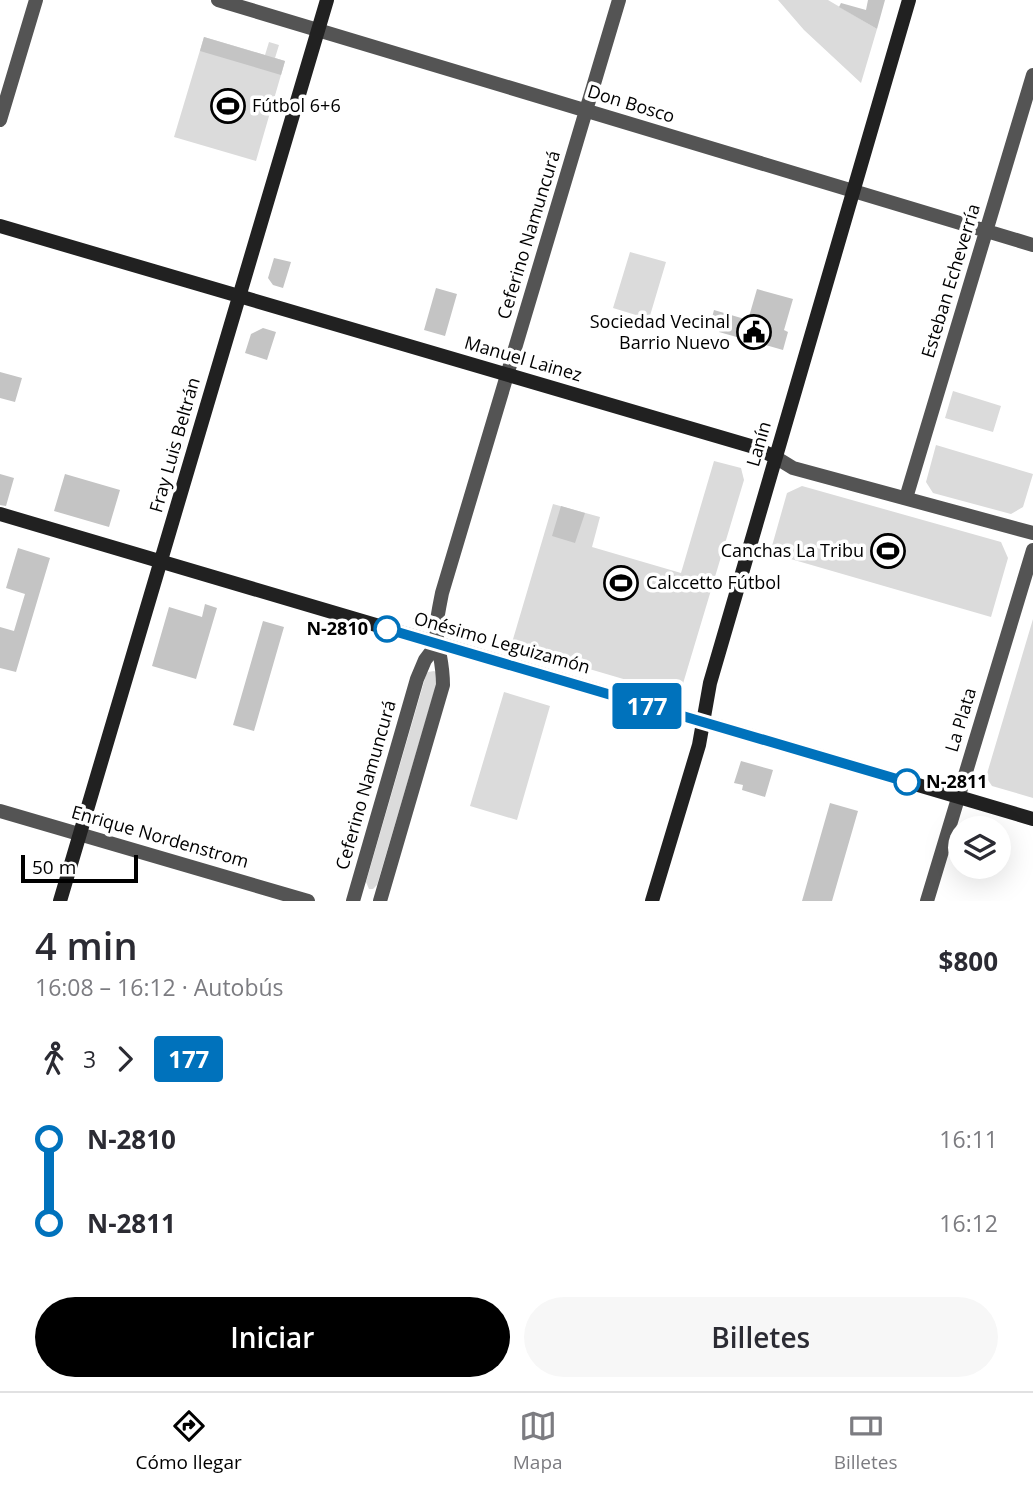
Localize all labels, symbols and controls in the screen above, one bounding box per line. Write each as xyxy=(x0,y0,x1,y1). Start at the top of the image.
street label: Don Bosco xyxy=(585,78,678,128)
sports icon: Fútbol 6+6 xyxy=(209,87,247,125)
place label: Fútbol 6+6 xyxy=(252,93,341,117)
street label: Ceferino Namuncurá xyxy=(491,147,565,322)
street label: Esteban Echeverría xyxy=(915,201,985,361)
place label: Sociedad Vecinal Barrio Nuevo xyxy=(590,309,730,354)
public building icon: Sociedad Vecinal Barrio Nuevo xyxy=(735,313,773,351)
street label: Manuel Lainez xyxy=(462,330,585,386)
street label: Fray Luis Beltrán xyxy=(143,374,205,515)
street label: Lanín xyxy=(740,418,776,469)
sports icon: Canchas La Tribu xyxy=(869,532,907,570)
place label: Canchas La Tribu xyxy=(721,538,864,562)
sports icon: Calccetto Fútbol xyxy=(602,564,640,602)
place label: Calccetto Fútbol xyxy=(646,570,781,594)
street label: Onésimo Leguizamón xyxy=(411,605,593,679)
place label: N-2810 xyxy=(306,616,368,640)
marker: N-2810 xyxy=(374,616,400,642)
line badge: 177 xyxy=(607,683,687,729)
street label: La Plata xyxy=(939,685,981,755)
text: 177 xyxy=(626,689,668,722)
street label: Ceferino Namuncurá xyxy=(329,697,401,872)
marker: N-2811 xyxy=(894,769,920,795)
place label: N-2811 xyxy=(926,769,988,793)
street label: Enrique Nordenstrom xyxy=(69,799,252,873)
map controls xyxy=(948,816,1011,879)
button: layers xyxy=(948,816,1011,879)
scale bar xyxy=(21,852,138,884)
text: 50 m xyxy=(32,854,76,880)
text: 4 min xyxy=(35,919,138,971)
text: $800 xyxy=(939,943,998,979)
text: 16:08 – 16:12 · Autobús xyxy=(35,971,284,1003)
icon: walk xyxy=(35,1040,73,1078)
icon: forward xyxy=(106,1040,144,1078)
text: 177 xyxy=(168,1042,209,1075)
text: 3 xyxy=(83,1043,96,1075)
text: N-2810 xyxy=(87,1121,176,1157)
text: 16:11 xyxy=(939,1123,998,1155)
text: N-2811 xyxy=(87,1205,176,1241)
text: 16:12 xyxy=(939,1207,998,1239)
button: Iniciar xyxy=(35,1297,510,1377)
button: Billetes xyxy=(524,1297,998,1377)
tab: Cómo llegar xyxy=(136,1407,242,1475)
tab: Mapa xyxy=(513,1407,563,1475)
tab: Billetes xyxy=(834,1407,897,1475)

